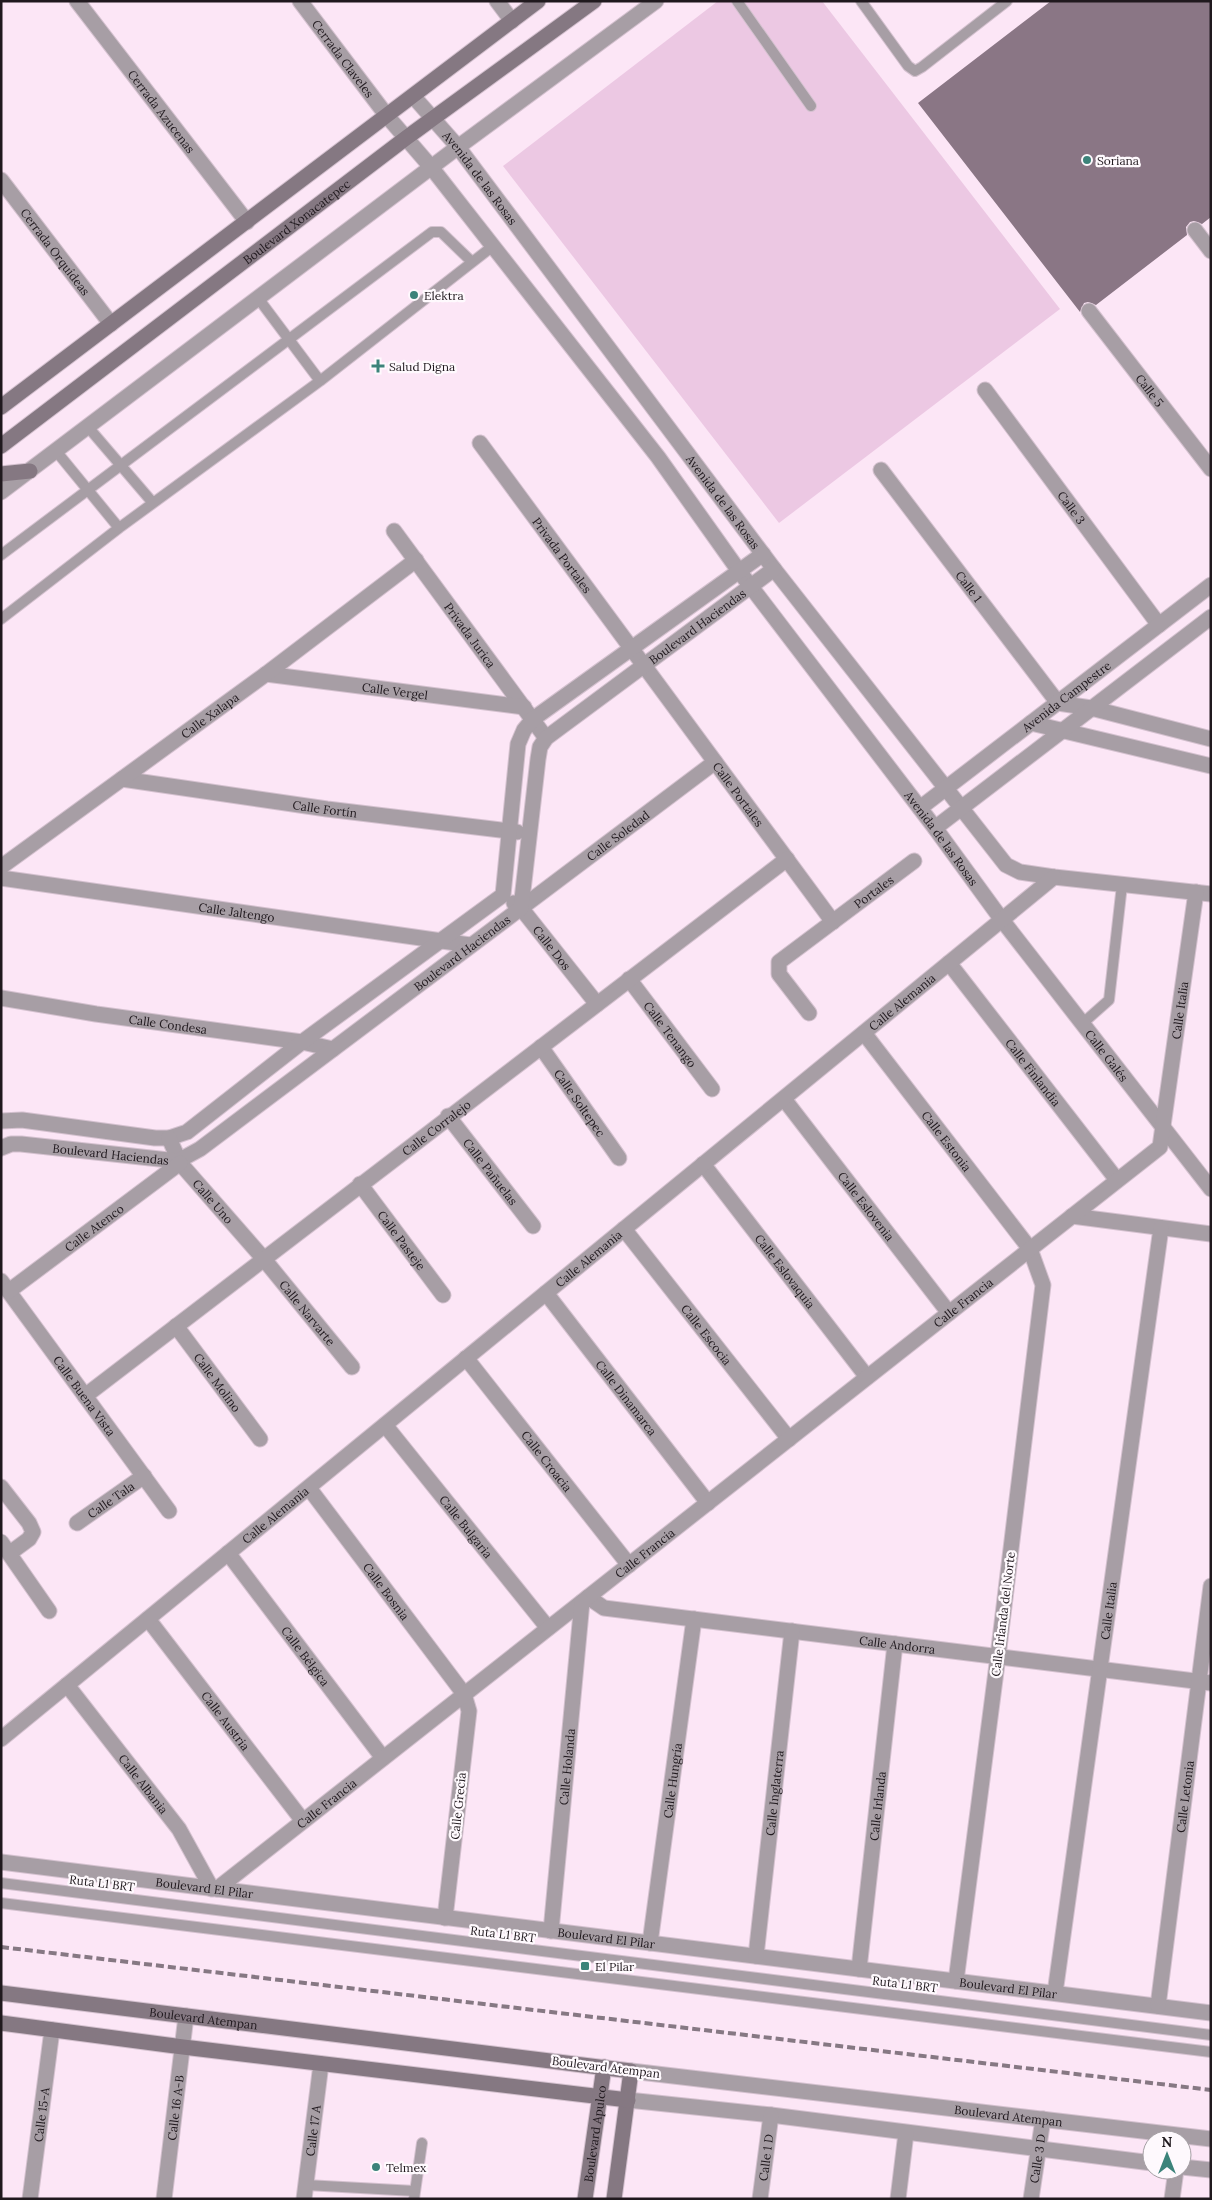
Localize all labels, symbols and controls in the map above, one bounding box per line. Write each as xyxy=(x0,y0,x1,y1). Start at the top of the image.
street label: Cerrada Claveles xyxy=(309,17,378,101)
street label: Cerrada Azucenas xyxy=(125,67,199,156)
street label: Avenida de las Rosas xyxy=(439,127,521,228)
place label: Soriana xyxy=(1097,153,1139,168)
marker: Soriana xyxy=(1081,154,1093,166)
street label: Boulevard Xonacatepec xyxy=(240,176,353,267)
street label: Cerrada Orquídeas xyxy=(18,205,94,298)
place label: Elektra xyxy=(424,288,464,303)
marker: Elektra xyxy=(408,289,420,301)
marker: Salud Digna xyxy=(371,359,385,373)
place label: Salud Digna xyxy=(389,359,455,374)
street label: Calle 5 xyxy=(1133,371,1167,410)
street label: Avenida de las Rosas xyxy=(683,451,764,552)
street label: Calle 3 xyxy=(1055,488,1089,527)
street label: Privada Portales xyxy=(530,514,596,596)
street label: Calle 1 xyxy=(953,568,986,605)
street label: Boulevard Haciendas xyxy=(645,585,749,667)
street label: Privada Jurica xyxy=(441,599,499,671)
street label: Avenida Campestre xyxy=(1018,657,1114,735)
street label: Calle Vergel xyxy=(361,679,429,702)
street label: Calle Xalapa xyxy=(178,689,241,741)
street label: Calle Portales xyxy=(710,759,768,830)
street label: Avenida de las Rosas xyxy=(901,787,982,889)
street label: Calle Fortín xyxy=(292,797,358,820)
street label: Calle Soledad xyxy=(583,807,652,864)
street label: Portales xyxy=(851,871,896,911)
street label: Calle Jaltengo xyxy=(198,899,276,925)
street label: Boulevard Haciendas xyxy=(410,911,513,994)
street label: Calle Dos xyxy=(530,922,575,973)
street label: Calle Alemania xyxy=(865,970,938,1033)
street label: Calle Italia xyxy=(1168,980,1191,1040)
street label: Calle Tenango xyxy=(641,998,700,1070)
street label: Calle Condesa xyxy=(128,1011,208,1037)
street label: Calle Galés xyxy=(1082,1026,1132,1084)
street label: Calle Finlandia xyxy=(1003,1035,1064,1109)
street label: Calle Soltepec xyxy=(551,1066,609,1139)
street label: Calle Corralejo xyxy=(399,1096,473,1159)
street label: Calle Estonia xyxy=(919,1108,975,1174)
street label: Calle Pañuelas xyxy=(460,1135,522,1208)
street label: Boulevard Haciendas xyxy=(52,1140,170,1168)
street label: Calle Eslovenia xyxy=(835,1168,898,1244)
street label: Calle Uno xyxy=(190,1176,237,1226)
street label: Calle Atenco xyxy=(61,1200,126,1254)
street label: Calle Pasteje xyxy=(375,1207,429,1273)
street label: Calle Alemania xyxy=(552,1226,625,1290)
street label: Calle Eslovaquia xyxy=(752,1231,819,1311)
street label: Calle Francia xyxy=(930,1274,996,1330)
street label: Calle Narvarte xyxy=(277,1277,339,1349)
street label: Calle Escocia xyxy=(678,1301,735,1368)
street label: Calle Molino xyxy=(191,1350,245,1415)
street label: Calle Buena Vista xyxy=(50,1352,119,1439)
street label: Calle Dinamarca xyxy=(593,1357,660,1438)
street label: Calle Croacia xyxy=(518,1427,576,1494)
street label: Calle Tala xyxy=(84,1478,137,1521)
street label: Calle Alemania xyxy=(238,1483,311,1547)
street label: Calle Bulgaria xyxy=(437,1492,496,1561)
street label: Calle Francia xyxy=(612,1524,677,1581)
street label: Calle Irlanda del Norte xyxy=(988,1550,1018,1677)
street label: Calle Bosnia xyxy=(360,1560,413,1623)
street label: Calle Italia xyxy=(1097,1581,1119,1641)
street label: Calle Bélgica xyxy=(278,1623,333,1689)
street label: Calle Andorra xyxy=(859,1632,936,1656)
street label: Calle Austria xyxy=(199,1688,253,1753)
street label: Calle Holanda xyxy=(555,1728,578,1806)
street label: Calle Hungría xyxy=(660,1742,685,1819)
street label: Calle Inglaterra xyxy=(762,1749,786,1837)
street label: Calle Albania xyxy=(116,1751,172,1817)
street label: Calle Letonia xyxy=(1172,1760,1196,1834)
street label: Calle Irlanda xyxy=(866,1770,888,1842)
street label: Calle Grecia xyxy=(447,1772,469,1840)
street label: Calle Francia xyxy=(293,1775,359,1831)
street label: Ruta L1 BRT xyxy=(68,1872,136,1894)
street label: Boulevard El Pilar xyxy=(155,1874,255,1901)
street label: Ruta L1 BRT xyxy=(469,1923,537,1945)
street label: Boulevard El Pilar xyxy=(557,1924,657,1951)
place label: El Pilar xyxy=(595,1959,635,1974)
marker: El Pilar xyxy=(579,1960,591,1972)
street label: Ruta L1 BRT xyxy=(871,1973,939,1995)
street label: Boulevard El Pilar xyxy=(959,1974,1059,2001)
street label: Boulevard Atempan xyxy=(148,2004,258,2032)
street label: Boulevard Atempan xyxy=(551,2053,661,2081)
street label: Calle 16 A-B xyxy=(164,2074,186,2141)
street label: Boulevard Apulco xyxy=(580,2084,609,2183)
street label: Calle 15-A xyxy=(30,2086,52,2143)
street label: Boulevard Atempan xyxy=(953,2101,1063,2129)
street label: Calle 17 A xyxy=(302,2104,323,2157)
north arrow xyxy=(1142,2130,1192,2180)
street label: Calle 1 D xyxy=(755,2133,776,2182)
street label: Calle 3 D xyxy=(1026,2133,1048,2184)
text: N xyxy=(1162,2133,1173,2151)
place label: Telmex xyxy=(386,2160,427,2175)
marker: Telmex xyxy=(370,2161,382,2173)

